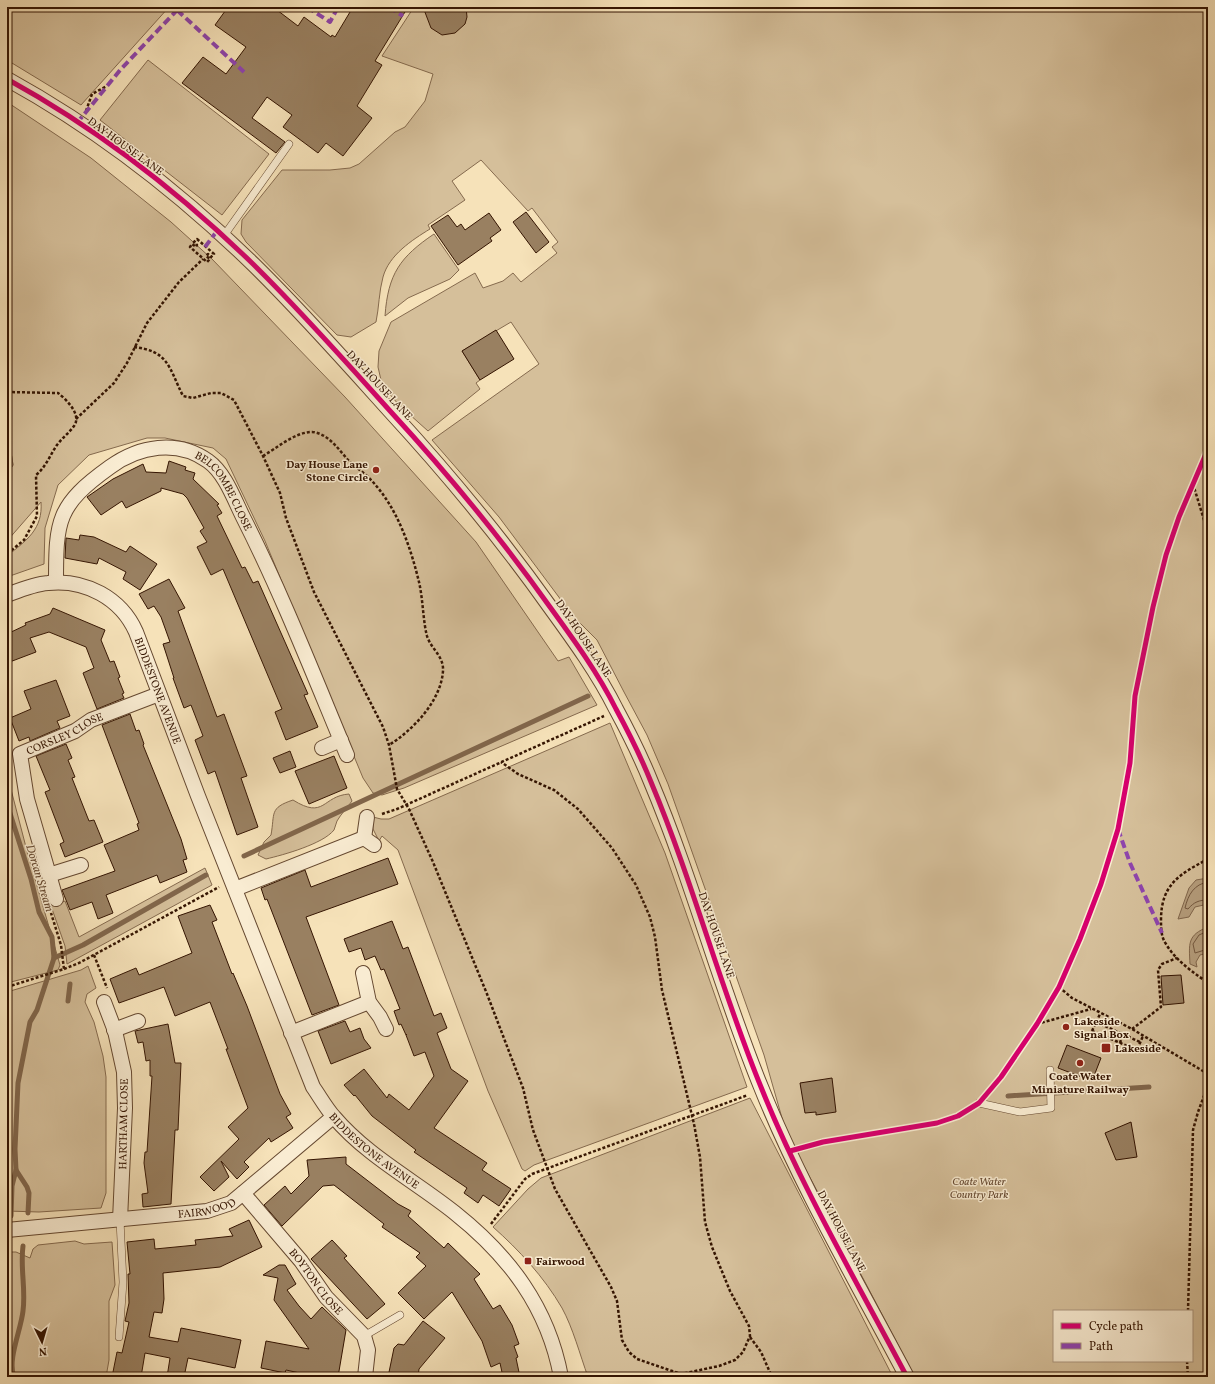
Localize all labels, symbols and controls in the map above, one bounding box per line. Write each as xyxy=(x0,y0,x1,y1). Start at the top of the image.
street label: DAY HOUSE LANE xyxy=(84,114,167,180)
street label: DAY HOUSE LANE xyxy=(342,348,416,425)
street label: BELCOMBE CLOSE xyxy=(192,449,255,534)
place label: Day House Lane Stone Circle xyxy=(286,458,368,486)
marker: Day House Lane Stone Circle xyxy=(371,465,381,475)
street label: DAY HOUSE LANE xyxy=(551,597,615,681)
street label: BIDDESTONE AVENUE xyxy=(130,635,184,747)
street label: CORSLEY CLOSE xyxy=(24,710,106,759)
water label: Dorcan Stream xyxy=(21,843,57,914)
street label: DAY HOUSE LANE xyxy=(694,890,738,981)
place label: Lakeside Signal Box xyxy=(1074,1015,1129,1043)
marker: Lakeside Signal Box xyxy=(1061,1022,1071,1032)
marker: Lakeside xyxy=(1100,1042,1112,1054)
place label: Lakeside xyxy=(1115,1042,1161,1057)
marker: Coate Water Miniature Railway xyxy=(1075,1058,1085,1068)
place label: Coate Water Miniature Railway xyxy=(1031,1070,1129,1098)
street label: HARTHAM CLOSE xyxy=(116,1078,133,1170)
street label: BIDDESTONE AVENUE xyxy=(325,1110,422,1194)
park label: Coate Water Country Park xyxy=(950,1175,1008,1203)
street label: DAY HOUSE LANE xyxy=(813,1188,869,1276)
street label: FAIRWOOD xyxy=(177,1196,240,1223)
street label: BOYTON CLOSE xyxy=(285,1246,346,1319)
place label: Fairwood xyxy=(536,1255,585,1270)
marker: Fairwood xyxy=(523,1256,533,1266)
legend xyxy=(1053,1310,1193,1362)
text: Cycle path xyxy=(1089,1319,1144,1335)
north arrow xyxy=(22,1322,62,1362)
text: Path xyxy=(1089,1339,1113,1355)
text: N xyxy=(38,1343,47,1358)

